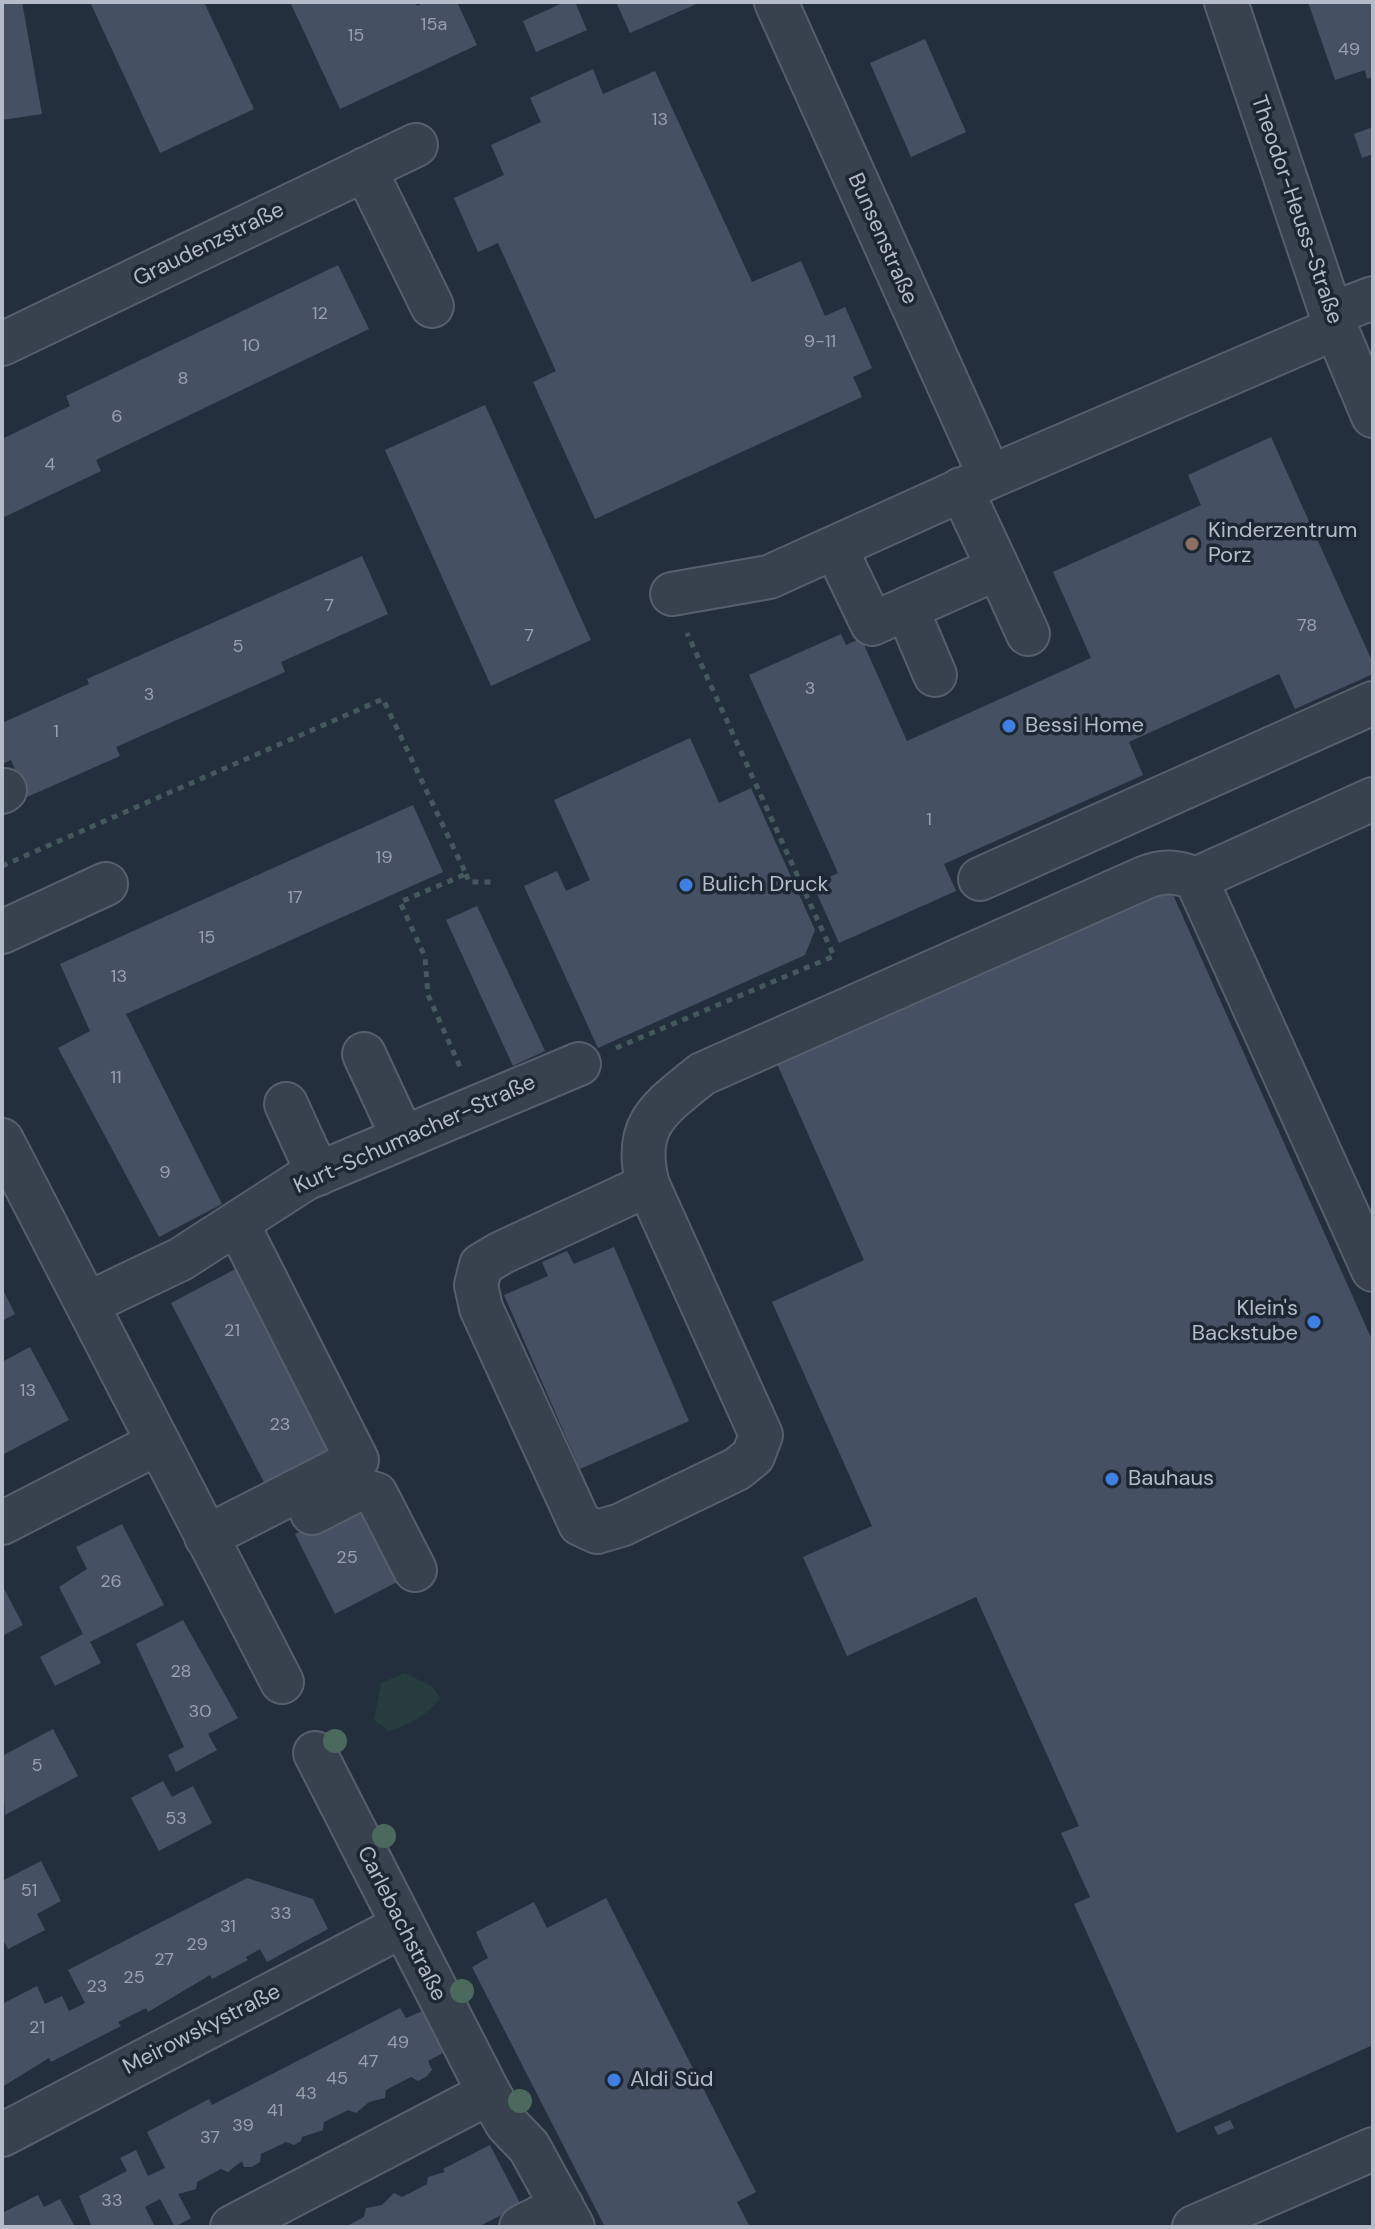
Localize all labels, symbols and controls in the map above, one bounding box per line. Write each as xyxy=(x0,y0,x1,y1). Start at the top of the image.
house number: 15a xyxy=(421,14,447,36)
house number: 15 xyxy=(348,25,364,47)
house number: 49 xyxy=(1338,39,1360,61)
street label: Theodor-Heuss-Straße xyxy=(1244,92,1348,328)
house number: 13 xyxy=(652,109,668,131)
street label: Bunsenstraße xyxy=(841,169,923,309)
street label: Graudenzstraße xyxy=(129,197,289,293)
house number: 12 xyxy=(312,303,328,325)
house number: 9-11 xyxy=(804,331,836,353)
house number: 10 xyxy=(242,335,260,357)
house number: 8 xyxy=(178,368,188,390)
house number: 6 xyxy=(111,406,123,428)
house number: 4 xyxy=(45,454,55,476)
place label: Kinderzentrum Porz xyxy=(1208,518,1357,570)
marker: Kinderzentrum Porz xyxy=(1183,535,1201,553)
house number: 7 xyxy=(324,595,334,617)
house number: 78 xyxy=(1297,615,1317,637)
house number: 7 xyxy=(524,625,534,647)
house number: 5 xyxy=(233,636,243,658)
house number: 3 xyxy=(805,678,815,700)
house number: 3 xyxy=(144,684,154,706)
place label: Bessi Home xyxy=(1025,713,1144,739)
marker: Bessi Home xyxy=(1000,717,1018,735)
house number: 1 xyxy=(53,721,59,743)
house number: 1 xyxy=(926,809,932,831)
house number: 19 xyxy=(376,847,392,869)
place label: Bulich Druck xyxy=(702,872,829,898)
marker: Bulich Druck xyxy=(677,876,695,894)
house number: 17 xyxy=(287,887,303,909)
house number: 15 xyxy=(199,927,215,949)
house number: 13 xyxy=(111,966,127,988)
house number: 11 xyxy=(110,1067,122,1089)
street label: Kurt-Schumacher-Straße xyxy=(290,1070,540,1200)
house number: 9 xyxy=(159,1162,171,1184)
place label: Klein's Backstube xyxy=(1192,1296,1298,1348)
marker: Klein's Backstube xyxy=(1305,1313,1323,1331)
house number: 21 xyxy=(224,1320,240,1342)
house number: 13 xyxy=(20,1380,36,1402)
house number: 23 xyxy=(269,1414,291,1436)
place label: Bauhaus xyxy=(1128,1466,1214,1492)
marker: Bauhaus xyxy=(1103,1470,1121,1488)
house number: 25 xyxy=(336,1547,358,1569)
house number: 26 xyxy=(100,1571,122,1593)
house number: 28 xyxy=(170,1661,192,1683)
house number: 30 xyxy=(189,1701,211,1723)
house number: 5 xyxy=(32,1755,42,1777)
house number: 53 xyxy=(165,1808,187,1830)
street label: Carlebachstraße xyxy=(351,1842,451,2006)
house number: 51 xyxy=(21,1880,37,1902)
house number: 33 xyxy=(270,1903,292,1925)
house number: 31 xyxy=(220,1916,236,1938)
house number: 29 xyxy=(186,1934,208,1956)
house number: 27 xyxy=(154,1949,174,1971)
house number: 25 xyxy=(123,1967,145,1989)
house number: 23 xyxy=(86,1976,108,1998)
street label: Meirowskystraße xyxy=(119,1979,285,2081)
house number: 21 xyxy=(29,2017,45,2039)
house number: 49 xyxy=(387,2032,409,2054)
house number: 47 xyxy=(358,2051,378,2073)
place label: Aldi Süd xyxy=(630,2067,714,2093)
house number: 45 xyxy=(326,2068,348,2090)
marker: Aldi Süd xyxy=(605,2071,623,2089)
house number: 43 xyxy=(295,2083,317,2105)
house number: 41 xyxy=(267,2100,283,2122)
house number: 39 xyxy=(232,2115,254,2137)
house number: 37 xyxy=(200,2127,220,2149)
house number: 33 xyxy=(101,2190,123,2212)

